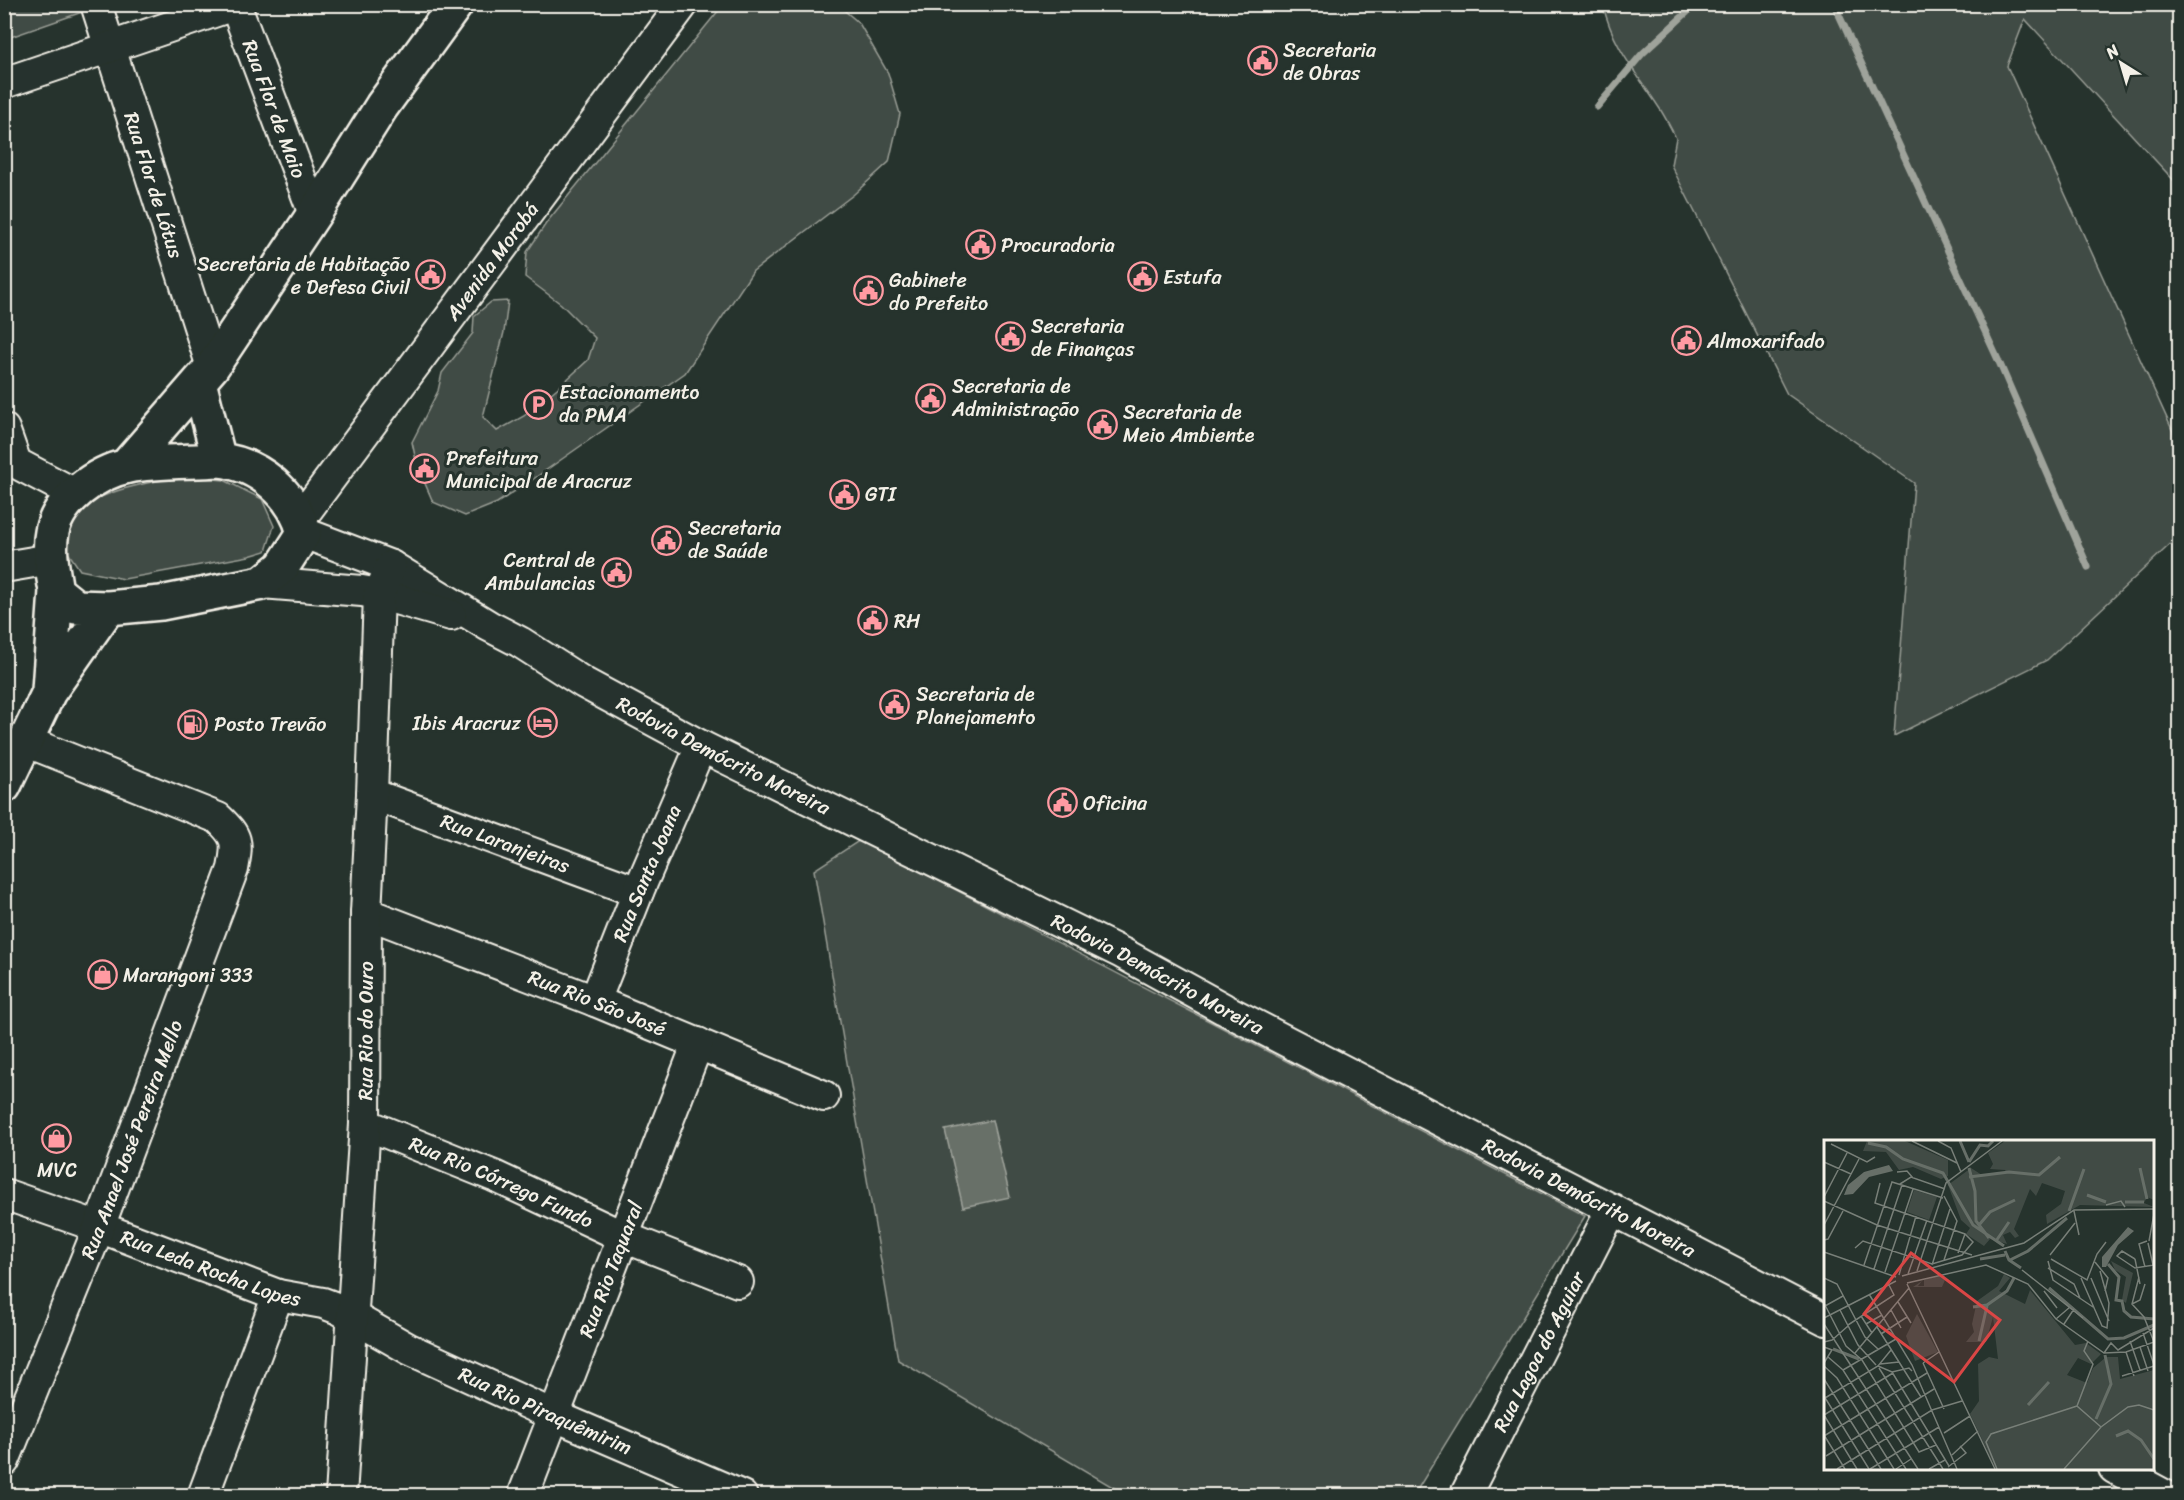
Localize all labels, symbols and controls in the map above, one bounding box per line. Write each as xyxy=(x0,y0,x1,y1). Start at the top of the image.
place label: Secretaria de Obras xyxy=(1283,33,1377,91)
north arrow xyxy=(2091,33,2151,93)
street label: Rua Flor de Maio xyxy=(232,34,317,183)
text: N xyxy=(2098,36,2126,67)
public building icon: Secretaria de Obras xyxy=(1246,45,1278,77)
street label: Rua Flor de Lótus xyxy=(114,107,194,264)
street label: Avenida Morobá xyxy=(435,194,548,329)
place label: Procuradoria xyxy=(1001,228,1115,263)
public building icon: Procuradoria xyxy=(964,229,996,261)
place label: Secretaria de Habitação e Defesa Civil xyxy=(197,247,411,305)
public building icon: Secretaria de Habitação e Defesa Civil xyxy=(415,259,447,291)
place label: Estufa xyxy=(1163,260,1222,295)
public building icon: Estufa xyxy=(1126,261,1158,293)
place label: Gabinete do Prefeito xyxy=(889,263,988,321)
public building icon: Gabinete do Prefeito xyxy=(852,275,884,307)
place label: Secretaria de Finanças xyxy=(1031,309,1135,367)
public building icon: Secretaria de Finanças xyxy=(994,321,1026,353)
place label: Almoxarifado xyxy=(1706,324,1825,359)
public building icon: Almoxarifado xyxy=(1670,325,1702,357)
place label: Secretaria de Administração xyxy=(951,369,1079,427)
place label: Estacionamento da PMA xyxy=(559,375,700,433)
public building icon: Secretaria de Administração xyxy=(915,382,947,414)
parking icon: Estacionamento da PMA xyxy=(522,388,554,420)
place label: Secretaria de Meio Ambiente xyxy=(1123,395,1255,453)
public building icon: Secretaria de Meio Ambiente xyxy=(1086,408,1118,440)
place label: Prefeitura Municipal de Aracruz xyxy=(446,441,633,499)
public building icon: Prefeitura Municipal de Aracruz xyxy=(409,453,441,485)
place label: GTI xyxy=(865,477,897,512)
public building icon: GTI xyxy=(828,478,860,510)
place label: Secretaria de Saúde xyxy=(688,511,782,569)
public building icon: Secretaria de Saúde xyxy=(651,524,683,556)
place label: Central de Ambulancias xyxy=(484,543,596,601)
public building icon: Central de Ambulancias xyxy=(600,556,632,588)
place label: RH xyxy=(894,604,920,639)
public building icon: RH xyxy=(857,605,889,637)
place label: Secretaria de Planejamento xyxy=(916,677,1035,735)
street label: Rodovia Demócrito Moreira xyxy=(610,686,837,825)
public building icon: Secretaria de Planejamento xyxy=(879,689,911,721)
place label: Ibis Aracruz xyxy=(412,706,521,741)
place label: Posto Trevão xyxy=(214,707,326,742)
hotel icon: Ibis Aracruz xyxy=(526,707,558,739)
fuel station icon: Posto Trevão xyxy=(177,708,209,740)
place label: Oficina xyxy=(1083,786,1148,821)
public building icon: Oficina xyxy=(1046,787,1078,819)
street label: Rua Santa Joana xyxy=(603,799,691,947)
street label: Rua Laranjeiras xyxy=(436,803,576,883)
street label: Rodovia Demócrito Moreira xyxy=(1045,903,1271,1045)
place label: Marangoni 333 xyxy=(123,958,253,993)
shop icon: Marangoni 333 xyxy=(86,959,118,991)
street label: Rua Rio São José xyxy=(523,959,672,1046)
street label: Rua Rio do Ouro xyxy=(348,961,383,1100)
street label: Rua Anael José Pereira Mello xyxy=(70,1015,193,1264)
shop icon: MVC xyxy=(41,1123,73,1155)
street label: Rua Rio Córrego Fundo xyxy=(404,1126,599,1238)
street label: Rodovia Demócrito Moreira xyxy=(1476,1128,1703,1268)
inset map xyxy=(1824,1140,2154,1470)
place label: MVC xyxy=(37,1153,77,1188)
street label: Rua Rio Taquaral xyxy=(568,1196,653,1343)
street label: Rua Leda Rocha Lopes xyxy=(116,1219,304,1316)
street label: Rua Lagoa do Aguiar xyxy=(1483,1264,1595,1438)
street label: Rua Rio Piraquêmirim xyxy=(453,1356,638,1464)

